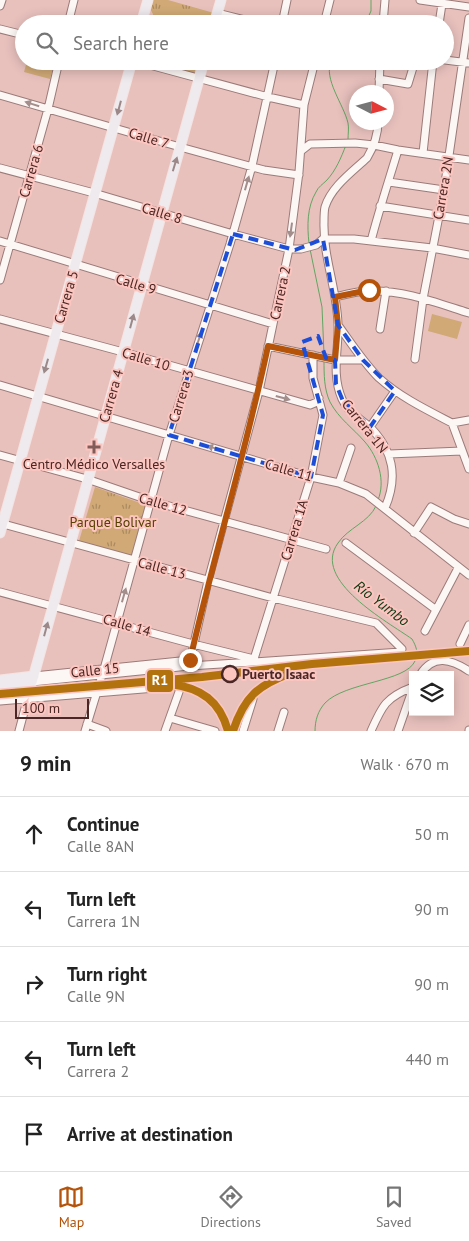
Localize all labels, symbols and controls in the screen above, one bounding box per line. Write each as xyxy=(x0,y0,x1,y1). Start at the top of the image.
search box xyxy=(15,15,454,70)
icon: search xyxy=(33,29,61,57)
text: Search here xyxy=(73,31,169,55)
north arrow xyxy=(349,85,394,130)
one-way arrow xyxy=(24,100,39,108)
one-way arrow xyxy=(115,101,123,116)
street label: Calle 7 xyxy=(127,123,171,153)
street label: Carrera 6 xyxy=(15,142,47,200)
street label: Carrera 2N xyxy=(429,155,457,221)
one-way arrow xyxy=(172,156,180,171)
one-way arrow xyxy=(243,176,251,191)
street label: Calle 8 xyxy=(140,198,184,228)
one-way arrow xyxy=(287,223,295,239)
street label: Carrera 2 xyxy=(266,265,294,321)
street label: Carrera 5 xyxy=(50,268,82,326)
street label: Calle 9 xyxy=(114,269,158,299)
route start xyxy=(358,279,381,302)
one-way arrow xyxy=(128,313,136,328)
one-way arrow xyxy=(196,331,203,346)
street label: Calle 10 xyxy=(120,343,172,375)
one-way arrow xyxy=(42,358,50,373)
street label: Carrera 4 xyxy=(95,367,127,425)
street label: Carrera 3 xyxy=(164,367,198,425)
one-way arrow xyxy=(275,394,290,402)
street label: Carrera 1N xyxy=(338,396,392,456)
marker: Centro Médico Versalles xyxy=(87,440,101,454)
one-way arrow xyxy=(206,444,221,452)
place label: Centro Médico Versalles xyxy=(23,455,165,473)
street label: Calle 11 xyxy=(263,455,315,485)
street label: Calle 12 xyxy=(137,489,189,519)
street label: Carrera 1A xyxy=(276,497,312,563)
park label: Parque Bolivar xyxy=(70,513,157,531)
street label: Calle 13 xyxy=(136,553,188,583)
water label: Río Yumbo xyxy=(350,576,414,630)
one-way arrow xyxy=(121,588,129,603)
street label: Calle 14 xyxy=(101,610,153,641)
one-way arrow xyxy=(43,621,51,636)
route end xyxy=(179,649,202,672)
street label: Calle 15 xyxy=(70,658,120,682)
marker: Puerto Isaac xyxy=(221,665,239,683)
place label: Puerto Isaac xyxy=(242,665,315,683)
line badge: R1 xyxy=(146,669,174,693)
text: R1 xyxy=(152,671,168,689)
map controls xyxy=(409,671,454,716)
button: layers xyxy=(409,671,454,716)
scale bar xyxy=(15,696,89,719)
text: 100 m xyxy=(22,699,60,717)
text: 9 min xyxy=(20,750,71,777)
text: Walk · 670 m xyxy=(360,754,449,774)
text: Continue xyxy=(67,812,139,836)
icon: ahead xyxy=(20,820,48,848)
text: 50 m xyxy=(414,824,449,844)
text: Calle 8AN xyxy=(67,836,134,856)
text: Turn left xyxy=(67,887,136,911)
icon: left xyxy=(20,895,48,923)
text: 90 m xyxy=(414,899,449,919)
text: Carrera 1N xyxy=(67,911,140,931)
text: Turn right xyxy=(67,962,147,986)
icon: right xyxy=(20,970,48,998)
text: 90 m xyxy=(414,974,449,994)
text: Calle 9N xyxy=(67,986,125,1006)
text: Turn left xyxy=(67,1037,136,1061)
icon: left xyxy=(20,1045,48,1073)
text: 440 m xyxy=(406,1049,449,1069)
text: Carrera 2 xyxy=(67,1061,129,1081)
icon: arrive xyxy=(20,1120,48,1148)
text: Arrive at destination xyxy=(67,1122,233,1146)
tab: Map xyxy=(57,1183,85,1231)
tab: Directions xyxy=(200,1183,261,1231)
tab: Saved xyxy=(376,1183,412,1231)

